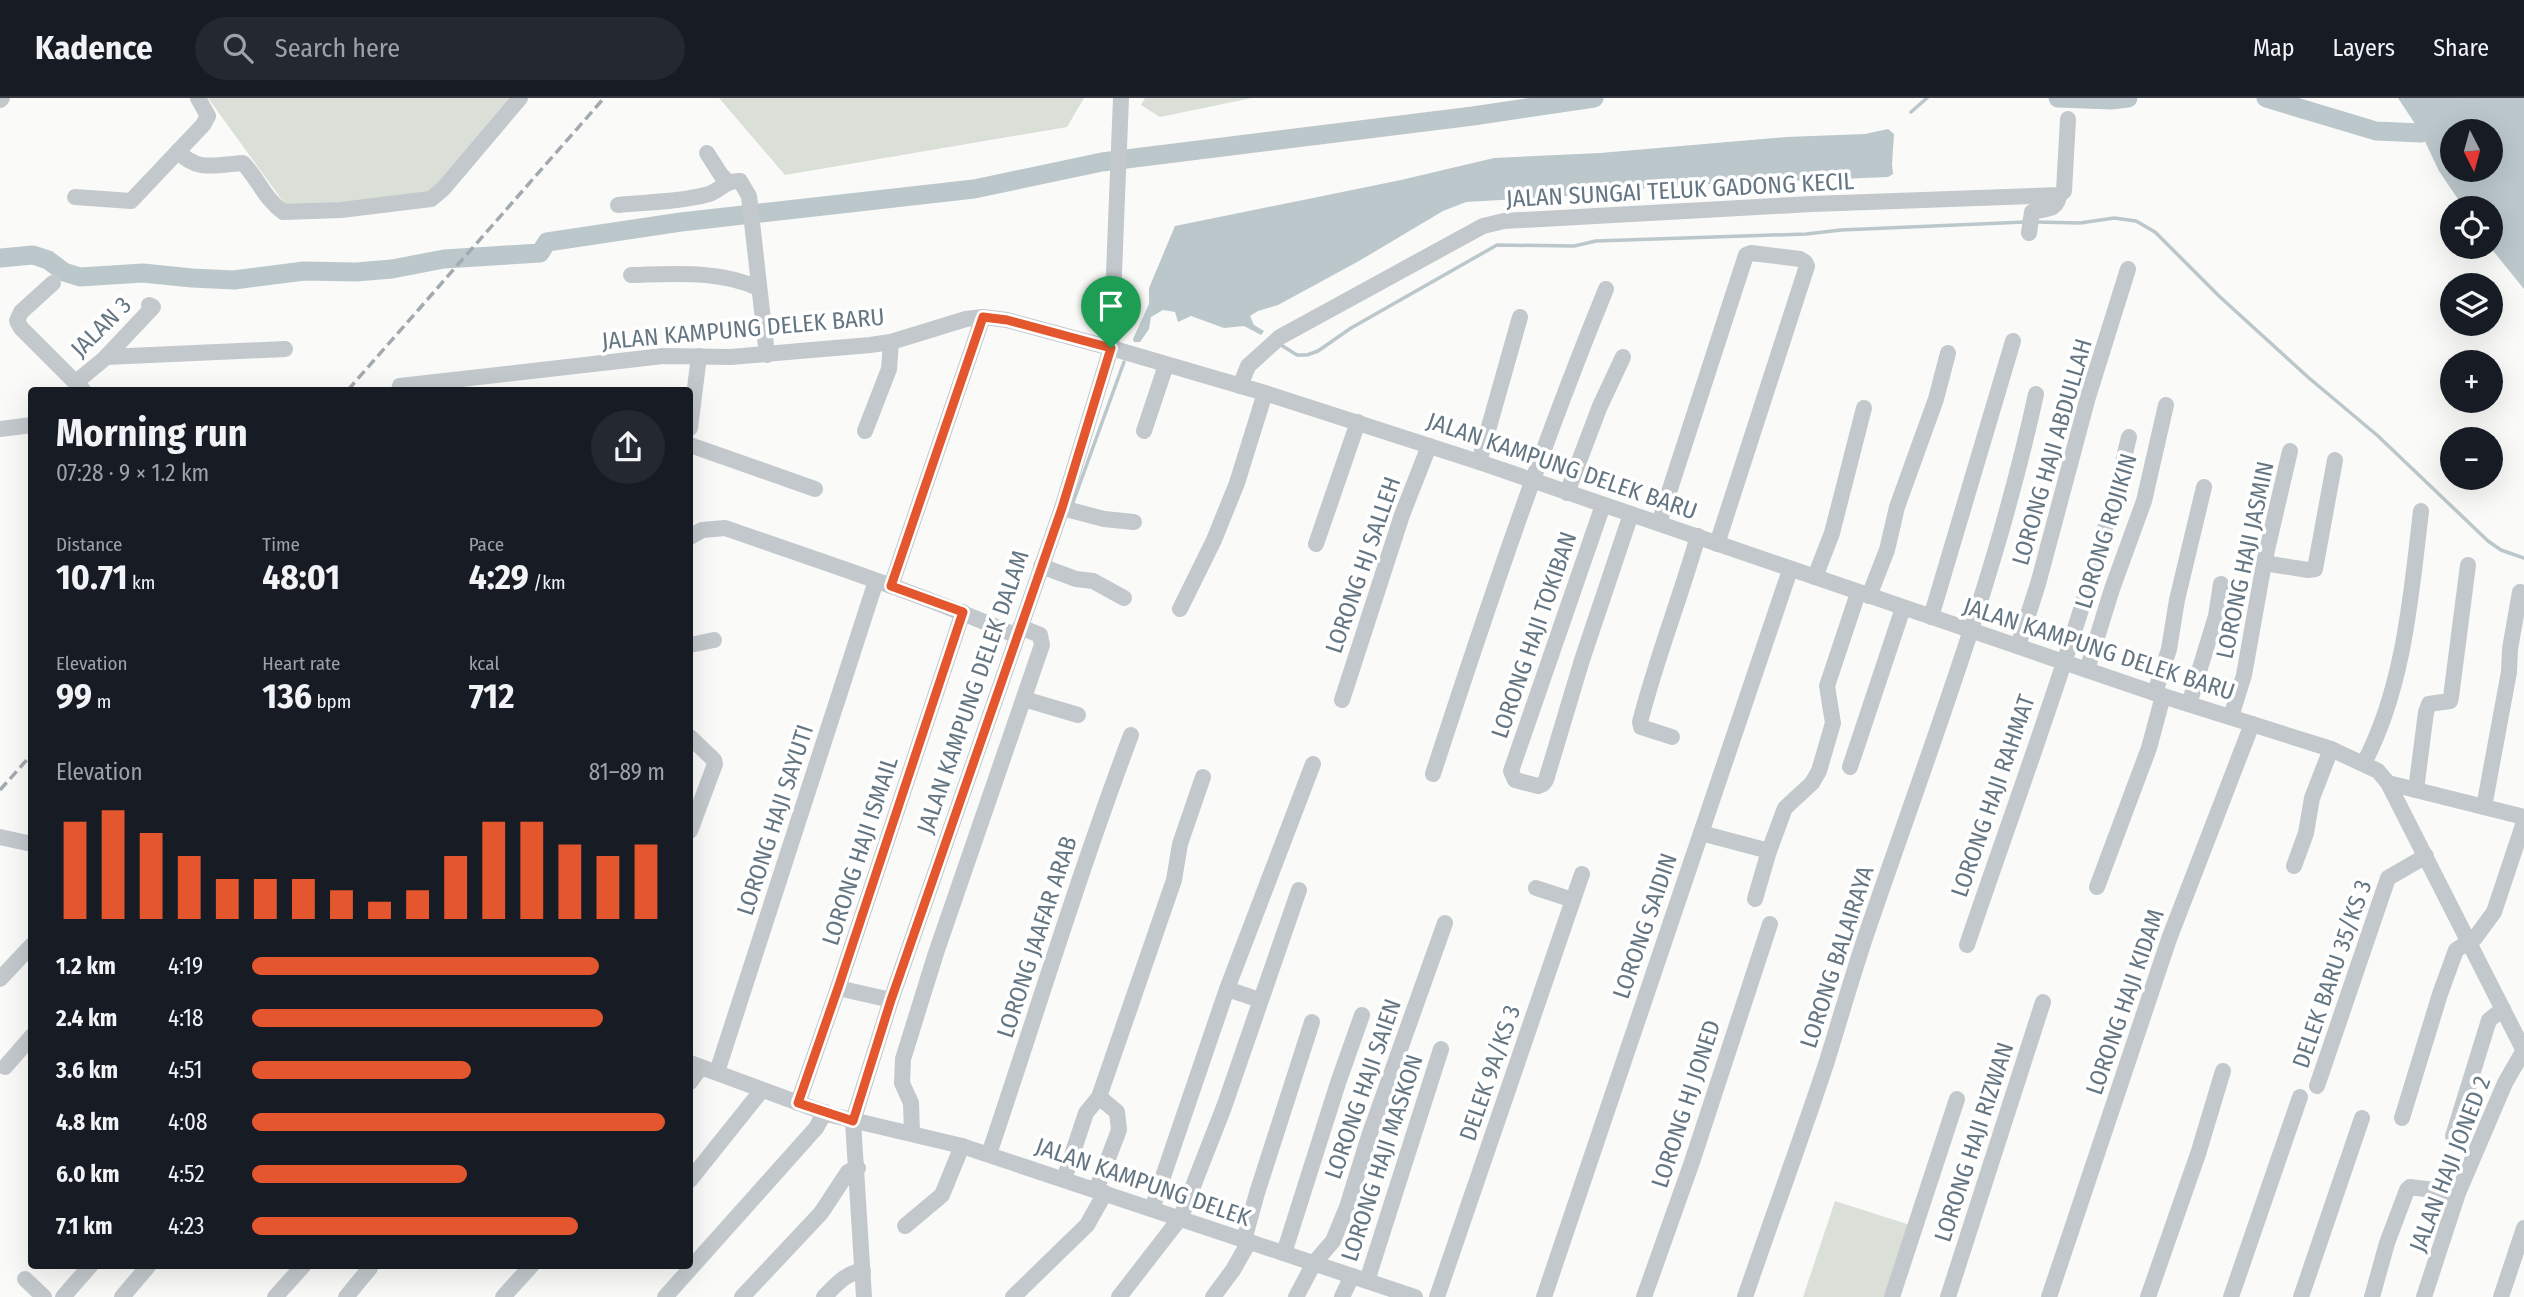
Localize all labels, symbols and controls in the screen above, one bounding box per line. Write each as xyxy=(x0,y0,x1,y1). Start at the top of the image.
search box xyxy=(195,17,685,80)
text: Kadence xyxy=(35,28,153,68)
icon: search xyxy=(219,29,257,67)
text: Search here xyxy=(275,33,400,64)
text: Map xyxy=(2253,34,2295,62)
text: Layers xyxy=(2333,34,2395,62)
text: Share xyxy=(2433,34,2489,62)
north arrow xyxy=(2440,119,2502,182)
map controls xyxy=(2440,119,2503,490)
street label: JALAN SUNGAI TELUK GADONG KECIL xyxy=(1505,167,1855,213)
button: locate xyxy=(2440,196,2503,259)
button: layers xyxy=(2440,273,2503,336)
pin xyxy=(1081,276,1141,348)
icon: arrive xyxy=(1092,287,1130,325)
street label: JALAN 3 xyxy=(65,291,137,363)
street label: JALAN KAMPUNG DELEK BARU xyxy=(600,303,886,355)
street label: LORONG HAJI ABDULLAH xyxy=(2006,335,2098,569)
button: + xyxy=(2440,350,2503,413)
street label: JALAN KAMPUNG DELEK BARU xyxy=(1423,407,1701,525)
text: Morning run xyxy=(56,410,248,456)
button: share xyxy=(591,410,665,484)
button: − xyxy=(2440,427,2503,490)
street label: LORONG ROJIKIN xyxy=(2069,450,2143,612)
text: 07:28 · 9 × 1.2 km xyxy=(56,459,209,487)
street label: LORONG HAJI JASMIN xyxy=(2210,459,2280,661)
street label: LORONG HJ SALLEH xyxy=(1320,473,1406,657)
street label: LORONG HAJI TOKIBAN xyxy=(1485,528,1583,742)
text: Distance xyxy=(56,533,123,556)
text: Time xyxy=(262,533,300,556)
text: Pace xyxy=(469,533,504,556)
street label: JALAN KAMPUNG DELEK DALAM xyxy=(911,547,1035,837)
text: 10.71 xyxy=(56,556,127,598)
text: 48:01 xyxy=(262,556,340,598)
text: 4:29 xyxy=(469,556,529,598)
text: km xyxy=(127,571,155,594)
text: /km xyxy=(529,571,566,594)
street label: JALAN KAMPUNG DELEK BARU xyxy=(1960,592,2238,706)
text: Elevation xyxy=(56,652,128,675)
text: Heart rate xyxy=(262,652,340,675)
text: kcal xyxy=(469,652,499,675)
text: 99 xyxy=(56,675,92,717)
text: 136 xyxy=(262,675,312,717)
text: 712 xyxy=(469,675,514,717)
text: m xyxy=(92,690,111,713)
text: bpm xyxy=(312,690,351,713)
street label: LORONG HAJI RAHMAT xyxy=(1945,691,2041,901)
street label: LORONG HAJI SAYUTI xyxy=(731,721,819,919)
street label: LORONG HAJI ISMAIL xyxy=(816,753,904,949)
text: Elevation xyxy=(56,758,143,786)
text: 81–89 m xyxy=(589,758,665,786)
street label: LORONG JAAFAR ARAB xyxy=(991,833,1083,1041)
street label: LORONG SAIDIN xyxy=(1607,850,1683,1002)
street label: LORONG BALAIRAYA xyxy=(1794,862,1880,1051)
street label: DELEK BARU 35/KS 3 xyxy=(2287,876,2377,1072)
street label: LORONG HAJI KIDAM xyxy=(2080,905,2170,1099)
text: 1.2 km xyxy=(56,952,116,980)
text: 4:19 xyxy=(168,952,203,980)
street label: LORONG HAJI SAIEN xyxy=(1319,995,1407,1183)
street label: DELEK 9A/KS 3 xyxy=(1454,1002,1526,1144)
text: 2.4 km xyxy=(56,1004,117,1032)
text: 4:18 xyxy=(168,1004,204,1032)
street label: LORONG HJ JONED xyxy=(1646,1017,1726,1191)
street label: LORONG HAJI RIZWAN xyxy=(1929,1039,2019,1245)
street label: LORONG HAJI MASKON xyxy=(1335,1051,1429,1265)
text: 3.6 km xyxy=(56,1056,118,1084)
text: 4:51 xyxy=(168,1056,203,1084)
street label: JALAN HAJI JONED 2 xyxy=(2404,1072,2496,1256)
text: 4.8 km xyxy=(56,1108,119,1136)
text: 4:08 xyxy=(168,1108,208,1136)
street label: JALAN KAMPUNG DELEK xyxy=(1032,1132,1254,1232)
text: 6.0 km xyxy=(56,1160,120,1188)
text: 4:52 xyxy=(168,1160,205,1188)
text: 7.1 km xyxy=(56,1212,113,1240)
text: 4:23 xyxy=(168,1212,204,1240)

